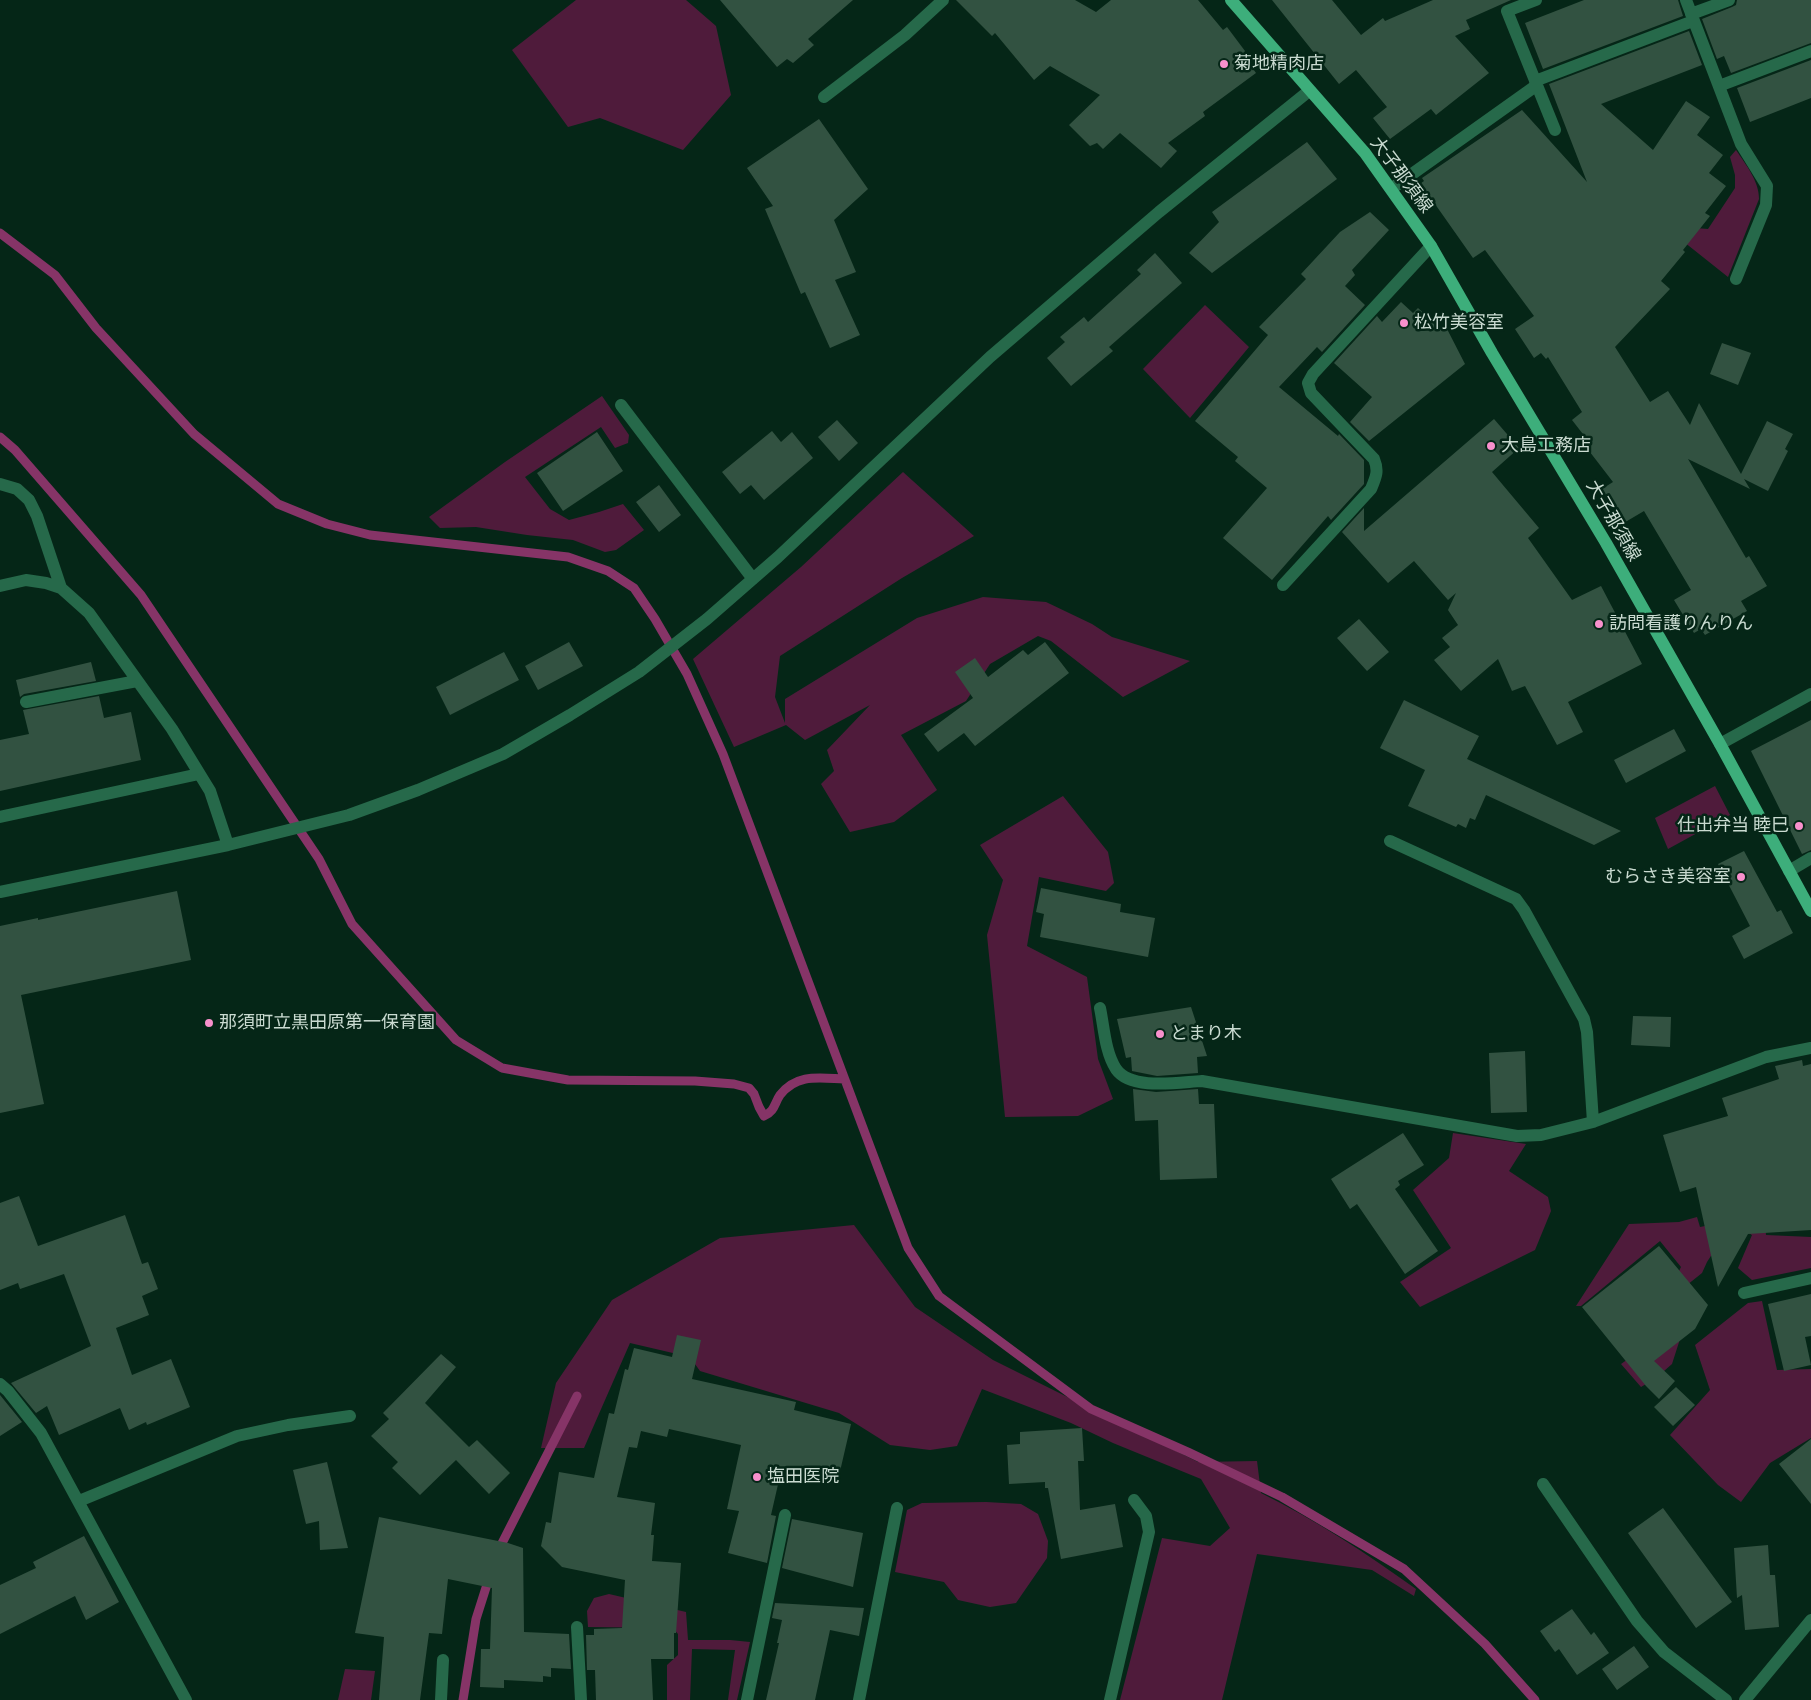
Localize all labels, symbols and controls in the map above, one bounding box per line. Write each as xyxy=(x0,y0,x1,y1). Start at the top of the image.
place label: 菊地精肉店 xyxy=(1234,53,1324,75)
marker: 菊地精肉店 xyxy=(1218,58,1230,70)
street label: 大子那須線 xyxy=(1365,133,1437,217)
place label: 松竹美容室 xyxy=(1414,312,1504,334)
marker: 松竹美容室 xyxy=(1398,317,1410,329)
place label: 大島工務店 xyxy=(1501,435,1591,457)
marker: 大島工務店 xyxy=(1485,440,1497,452)
street label: 大子那須線 xyxy=(1581,477,1645,565)
place label: 訪問看護りんりん xyxy=(1609,613,1753,635)
marker: 訪問看護りんりん xyxy=(1593,618,1605,630)
place label: 仕出弁当 睦巳 xyxy=(1677,815,1789,837)
marker: 仕出弁当 睦巳 xyxy=(1793,820,1805,832)
place label: むらさき美容室 xyxy=(1605,866,1731,888)
marker: むらさき美容室 xyxy=(1735,871,1747,883)
place label: 那須町立黒田原第一保育園 xyxy=(219,1012,435,1034)
marker: 那須町立黒田原第一保育園 xyxy=(203,1017,215,1029)
place label: とまり木 xyxy=(1170,1023,1242,1045)
marker: とまり木 xyxy=(1154,1028,1166,1040)
place label: 塩田医院 xyxy=(767,1466,839,1488)
marker: 塩田医院 xyxy=(751,1471,763,1483)

